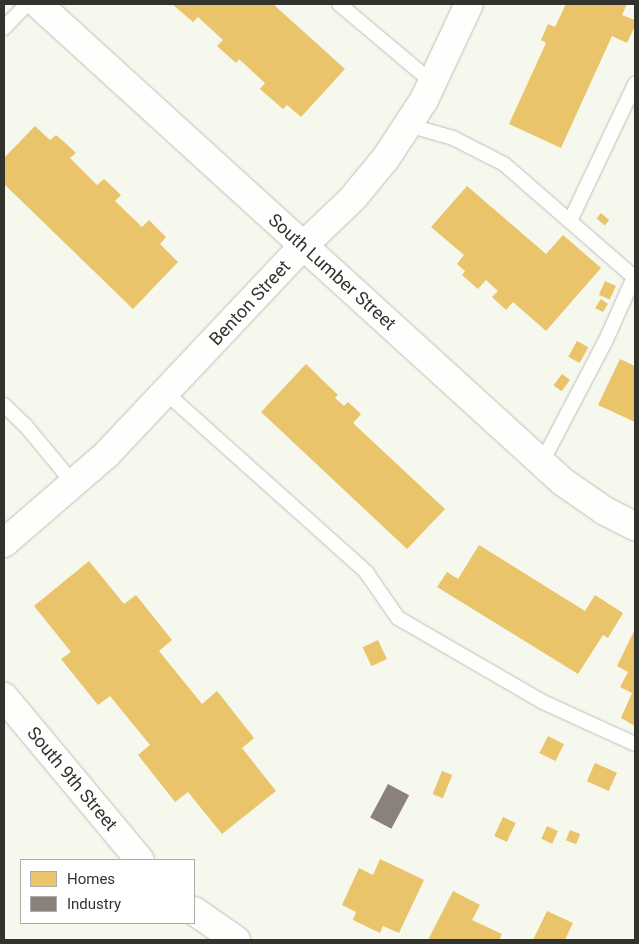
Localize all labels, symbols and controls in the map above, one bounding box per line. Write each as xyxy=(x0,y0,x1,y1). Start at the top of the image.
street label: South Lumber Street xyxy=(264,209,400,335)
street label: Benton Street xyxy=(205,256,295,350)
street label: South 9th Street xyxy=(22,723,122,835)
legend xyxy=(20,859,195,924)
text: Homes xyxy=(67,870,115,888)
text: Industry xyxy=(67,895,121,913)

